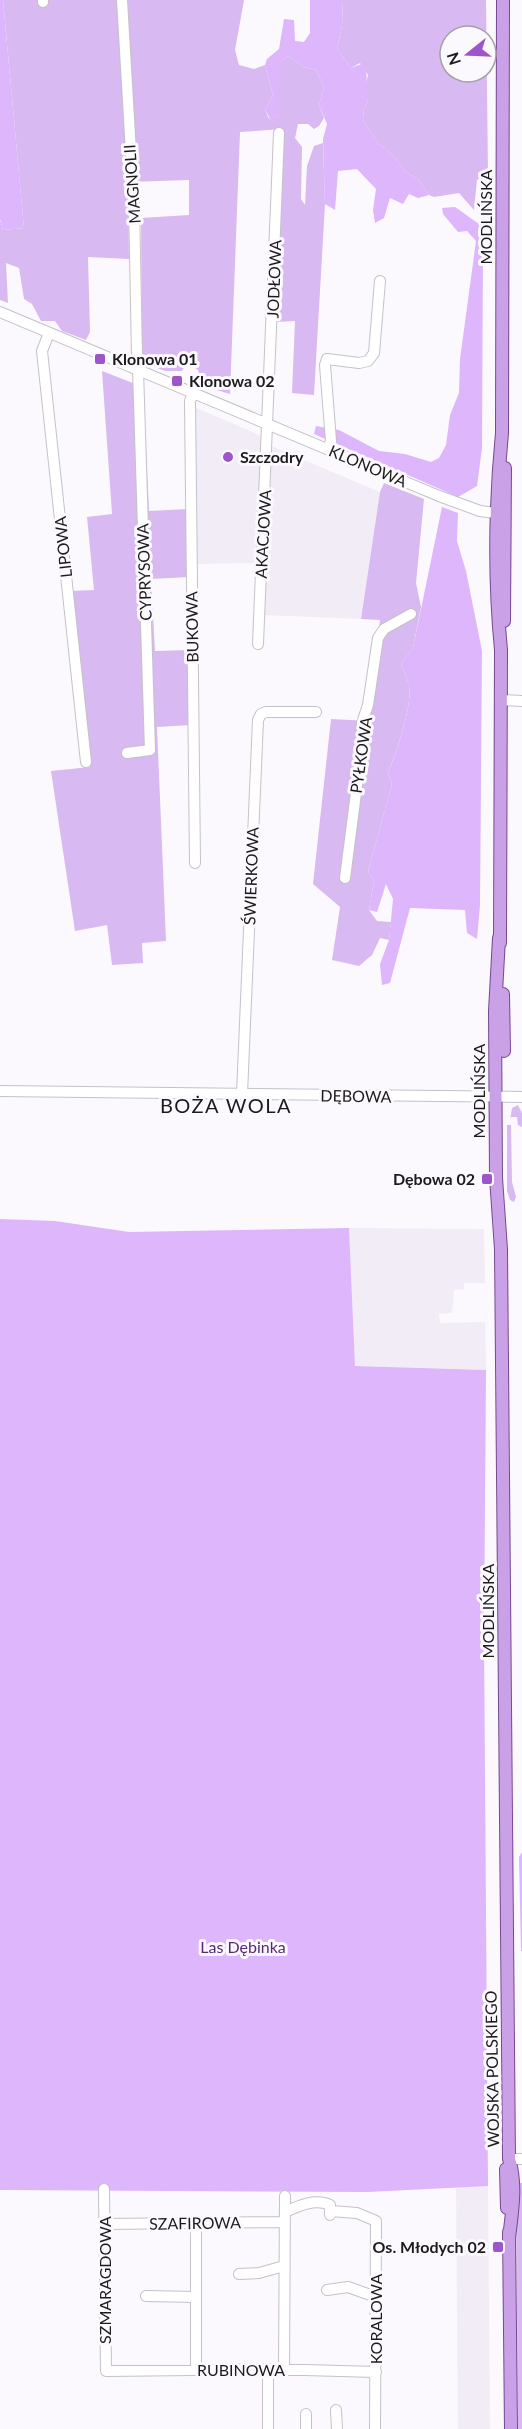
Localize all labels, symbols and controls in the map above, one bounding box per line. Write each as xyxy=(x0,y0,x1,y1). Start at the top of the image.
north arrow xyxy=(438,24,498,84)
text: N xyxy=(442,50,464,68)
street label: MAGNOLII xyxy=(119,144,144,224)
street label: MODLIŃSKA xyxy=(476,169,495,264)
street label: JODŁOWA xyxy=(263,239,284,319)
place label: Klonowa 01 xyxy=(112,349,198,368)
marker: Klonowa 01 xyxy=(93,352,107,366)
place label: Klonowa 02 xyxy=(189,371,275,390)
marker: Klonowa 02 xyxy=(170,374,184,388)
street label: KLONOWA xyxy=(326,441,410,490)
place label: Szczodry xyxy=(240,447,304,466)
marker: Szczodry xyxy=(221,450,235,464)
street label: AKACJOWA xyxy=(251,489,274,579)
street label: LIPOWA xyxy=(50,515,75,579)
street label: CYPRYSOWA xyxy=(132,523,155,621)
street label: BUKOWA xyxy=(181,591,202,663)
street label: PYŁKOWA xyxy=(346,715,375,794)
street label: ŚWIERKOWA xyxy=(239,826,262,925)
street label: MODLIŃSKA xyxy=(469,1043,488,1138)
street label: DĘBOWA xyxy=(320,1085,392,1106)
district label: BOŻA WOLA xyxy=(160,1093,292,1117)
place label: Dębowa 02 xyxy=(393,1169,475,1188)
marker: Dębowa 02 xyxy=(480,1172,494,1186)
street label: MODLIŃSKA xyxy=(478,1563,497,1658)
park label: Las Dębinka xyxy=(200,1937,286,1956)
street label: WOJSKA POLSKIEGO xyxy=(481,1990,502,2148)
street label: SZAFIROWA xyxy=(149,2212,241,2233)
street label: SZMARAGDOWA xyxy=(95,2216,114,2344)
place label: Os. Młodych 02 xyxy=(373,2237,486,2256)
marker: Os. Młodych 02 xyxy=(491,2240,505,2254)
street label: KORALOWA xyxy=(366,2274,385,2364)
street label: RUBINOWA xyxy=(197,2360,285,2379)

